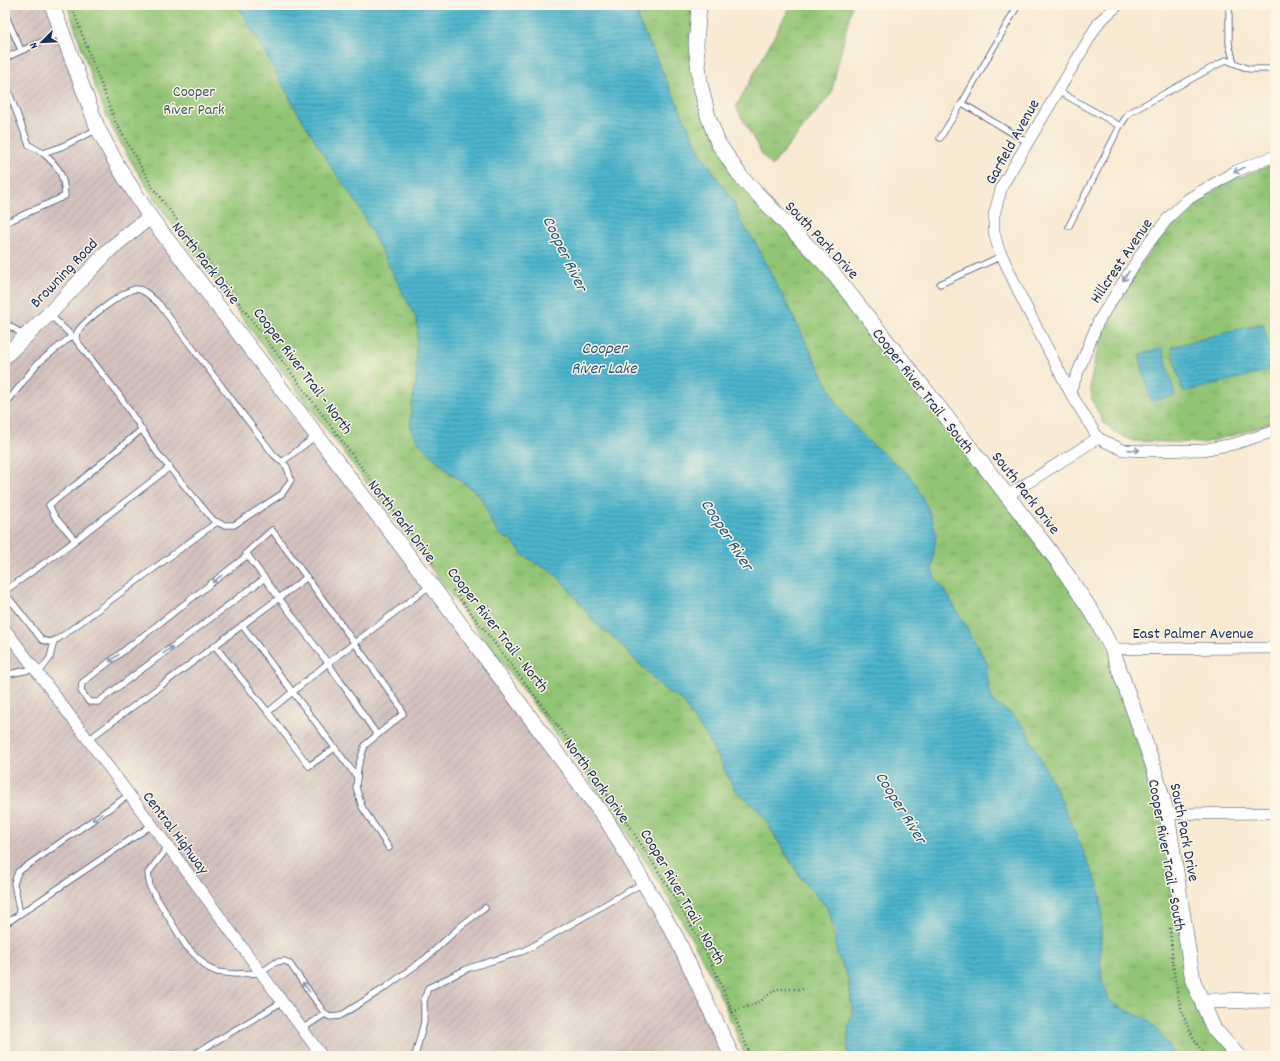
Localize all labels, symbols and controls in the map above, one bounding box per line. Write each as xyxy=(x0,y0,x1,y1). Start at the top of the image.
north arrow xyxy=(22,22,62,62)
text: N xyxy=(26,39,43,51)
park label: Cooper River Park xyxy=(163,81,225,122)
street label: Garfield Avenue xyxy=(980,95,1046,189)
one-way arrow xyxy=(1233,167,1245,174)
street label: South Park Drive xyxy=(779,196,864,285)
water label: Cooper River xyxy=(535,213,593,298)
street label: Hillcrest Avenue xyxy=(1085,214,1159,309)
street label: North Park Drive xyxy=(165,217,245,310)
street label: Browning Road xyxy=(26,234,104,314)
one-way arrow xyxy=(1122,271,1131,282)
street label: Cooper River Trail - North xyxy=(247,303,357,440)
street label: Cooper River Trail - South xyxy=(866,324,978,459)
water label: Cooper River Lake xyxy=(571,338,638,382)
street label: South Park Drive xyxy=(985,447,1065,540)
one-way arrow xyxy=(1127,447,1140,454)
street label: North Park Drive xyxy=(361,475,441,568)
water label: Cooper River xyxy=(693,495,759,578)
street label: Cooper River Trail - North xyxy=(441,563,553,698)
one-way arrow xyxy=(212,575,223,583)
street label: East Palmer Avenue xyxy=(1132,623,1254,646)
one-way arrow xyxy=(162,646,173,654)
one-way arrow xyxy=(108,654,119,663)
street label: North Park Drive xyxy=(557,734,635,829)
water label: Cooper River xyxy=(868,768,932,851)
street label: Cooper River Trail - South xyxy=(1141,778,1190,933)
street label: South Park Drive xyxy=(1163,781,1204,884)
street label: Central Highway xyxy=(136,787,214,880)
one-way arrow xyxy=(92,813,103,821)
street label: Cooper River Trail - North xyxy=(633,825,730,970)
one-way arrow xyxy=(302,981,310,992)

